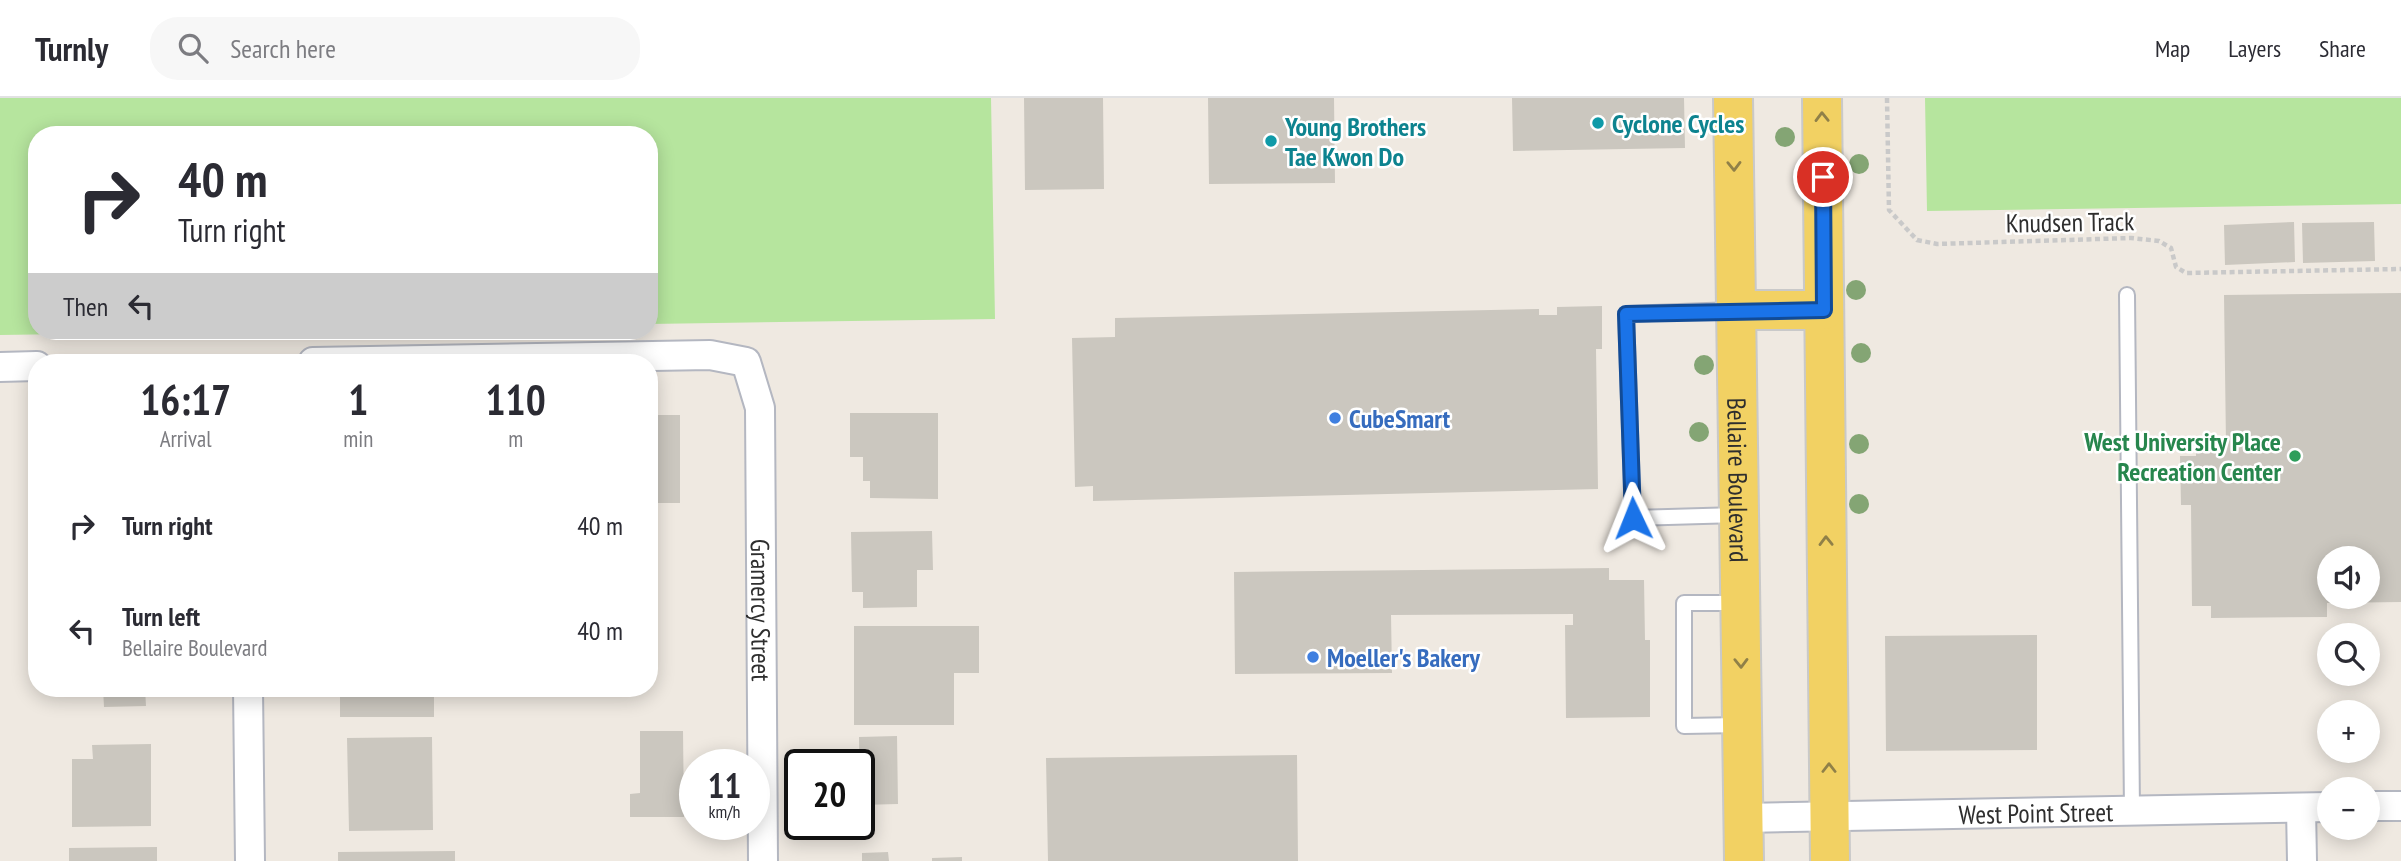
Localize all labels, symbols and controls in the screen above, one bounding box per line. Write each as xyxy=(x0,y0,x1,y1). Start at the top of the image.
search box xyxy=(150,17,640,80)
text: Turnly xyxy=(35,27,108,70)
icon: search xyxy=(174,29,212,67)
text: Search here xyxy=(230,32,336,65)
text: Map xyxy=(2155,33,2190,64)
text: Layers xyxy=(2228,33,2281,64)
text: Share xyxy=(2319,33,2366,64)
place label: Cyclone Cycles xyxy=(1612,107,1744,140)
place label: Young Brothers Tae Kwon Do xyxy=(1284,110,1426,173)
one-way arrow xyxy=(1814,112,1830,122)
marker: Cyclone Cycles xyxy=(1590,115,1606,131)
marker: Young Brothers Tae Kwon Do xyxy=(1263,133,1279,149)
text: 40 m xyxy=(178,147,267,211)
pin xyxy=(1793,147,1853,207)
icon: right xyxy=(63,154,154,245)
icon: arrive xyxy=(1804,158,1842,196)
one-way arrow xyxy=(1726,161,1742,172)
street label: Knudsen Track xyxy=(2006,204,2134,240)
text: Turn right xyxy=(178,209,286,251)
icon: left xyxy=(122,287,160,325)
text: Then xyxy=(63,290,108,323)
text: 16:17 xyxy=(140,372,231,427)
text: 1 xyxy=(348,372,368,427)
text: 110 xyxy=(486,372,546,427)
street label: Bellaire Boulevard xyxy=(1721,397,1756,562)
place label: CubeSmart xyxy=(1349,402,1451,435)
marker: CubeSmart xyxy=(1327,410,1343,426)
text: Arrival xyxy=(160,424,212,453)
text: min xyxy=(343,424,373,453)
text: m xyxy=(508,424,523,453)
place label: West University Place Recreation Center xyxy=(2083,425,2281,488)
marker: West University Place Recreation Center xyxy=(2287,448,2303,464)
position arrow xyxy=(1596,481,1670,555)
icon: right xyxy=(63,507,101,545)
text: Turn right xyxy=(122,509,213,542)
text: 40 m xyxy=(577,509,623,542)
one-way arrow xyxy=(1818,535,1834,546)
street label: Gramercy Street xyxy=(744,539,778,682)
map controls xyxy=(2317,546,2380,840)
button: sound xyxy=(2317,546,2380,609)
text: Turn left xyxy=(122,600,200,633)
icon: left xyxy=(63,612,101,650)
text: 40 m xyxy=(577,614,623,647)
button: search xyxy=(2317,623,2380,686)
text: Bellaire Boulevard xyxy=(122,633,268,662)
place label: Moeller's Bakery xyxy=(1327,641,1480,674)
marker: Moeller's Bakery xyxy=(1305,649,1321,665)
one-way arrow xyxy=(1733,658,1749,669)
button: + xyxy=(2317,700,2380,763)
speed limit sign: 20 xyxy=(784,749,875,840)
text: 11 xyxy=(708,762,741,808)
one-way arrow xyxy=(1821,763,1837,773)
button: − xyxy=(2317,777,2380,840)
street label: West Point Street xyxy=(1958,795,2114,830)
text: km/h xyxy=(709,800,740,823)

